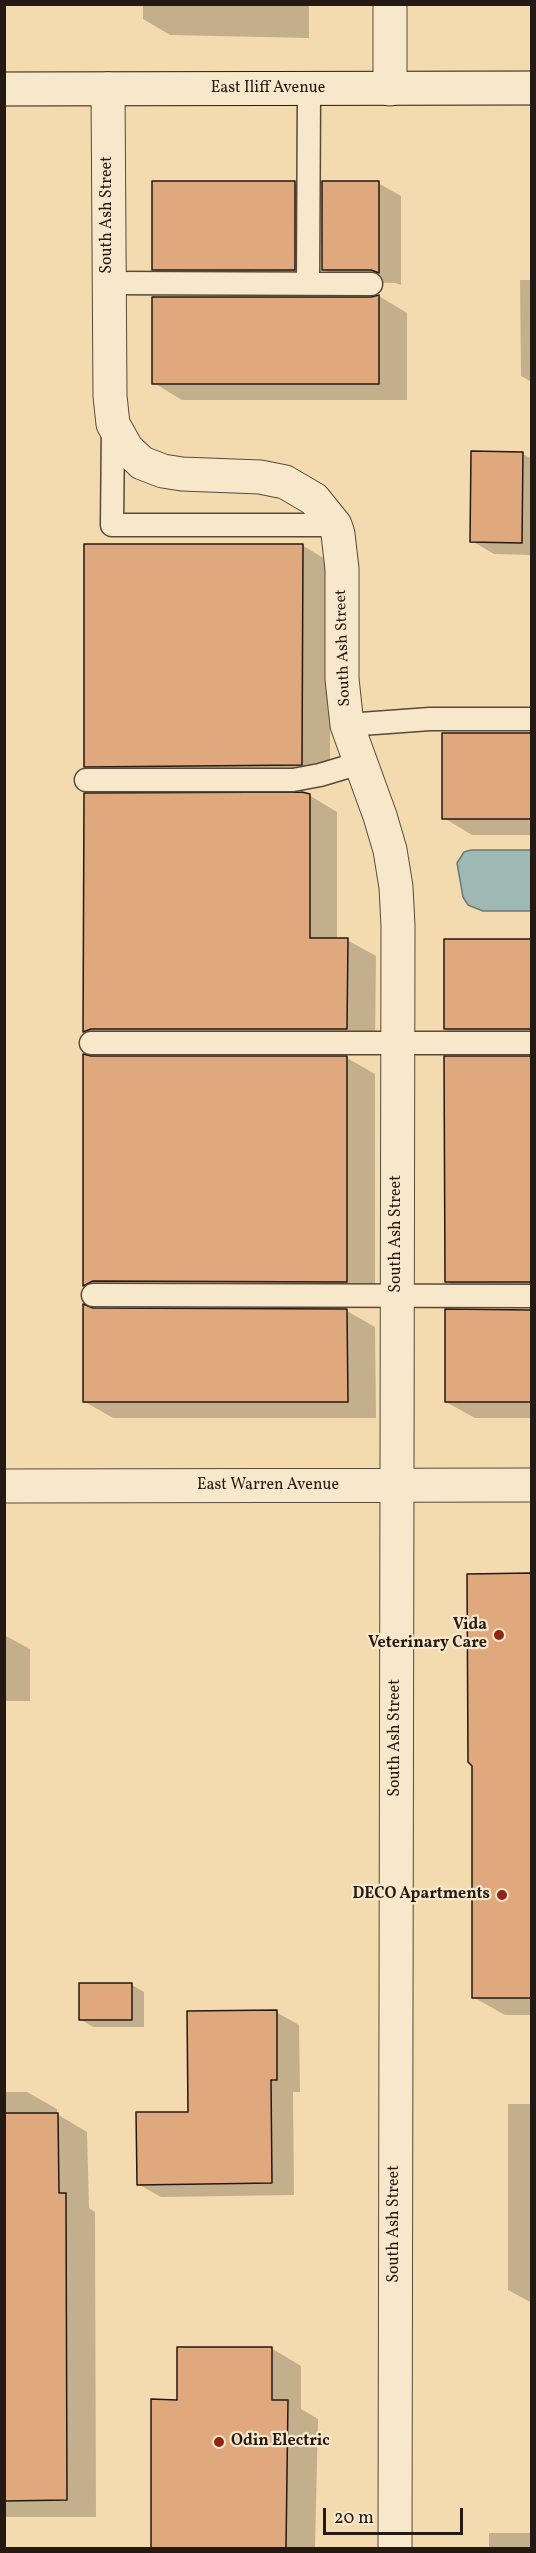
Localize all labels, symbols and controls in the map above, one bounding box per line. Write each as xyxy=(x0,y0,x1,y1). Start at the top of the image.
street label: East Iliff Avenue xyxy=(211,79,325,99)
street label: South Ash Street xyxy=(98,156,118,274)
street label: South Ash Street xyxy=(332,589,356,707)
street label: South Ash Street xyxy=(387,1175,407,1293)
street label: East Warren Avenue xyxy=(197,1476,339,1496)
place label: Vida Veterinary Care xyxy=(368,1616,487,1654)
marker: Vida Veterinary Care xyxy=(492,1628,506,1642)
street label: South Ash Street xyxy=(386,1679,406,1797)
place label: DECO Apartments xyxy=(353,1885,490,1905)
marker: DECO Apartments xyxy=(495,1888,509,1902)
street label: South Ash Street xyxy=(385,2165,405,2283)
place label: Odin Electric xyxy=(231,2432,330,2452)
marker: Odin Electric xyxy=(212,2435,226,2449)
scale bar xyxy=(326,2496,466,2534)
text: 20 m xyxy=(334,2506,374,2531)

